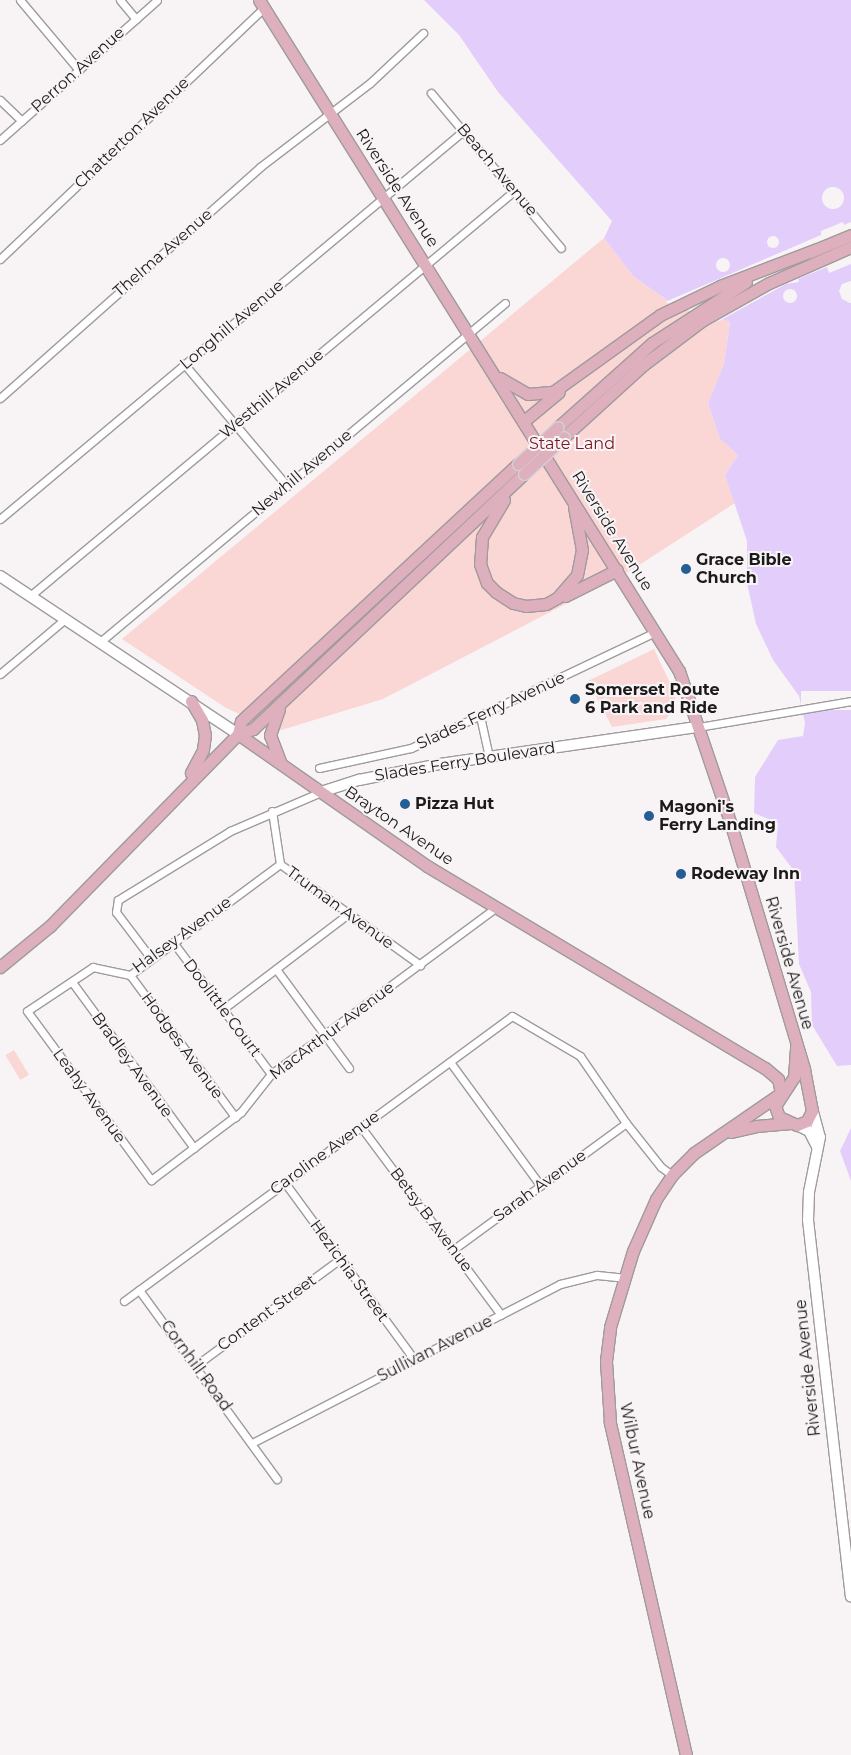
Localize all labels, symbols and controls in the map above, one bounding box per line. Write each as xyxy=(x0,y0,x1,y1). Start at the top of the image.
street label: Perron Avenue xyxy=(27,23,129,117)
street label: Chatterton Avenue xyxy=(71,73,193,193)
street label: Beach Avenue xyxy=(453,120,541,220)
street label: Riverside Avenue xyxy=(351,125,443,251)
street label: Thelma Avenue xyxy=(110,205,216,301)
street label: Longhill Avenue xyxy=(176,276,288,374)
street label: Westhill Avenue xyxy=(216,345,328,443)
street label: Newhill Avenue xyxy=(248,426,356,520)
park label: State Land xyxy=(529,434,615,454)
street label: Riverside Avenue xyxy=(567,468,657,594)
place label: Grace Bible Church xyxy=(696,550,792,588)
marker: Grace Bible Church xyxy=(680,563,692,575)
street label: Slades Ferry Avenue xyxy=(414,668,568,754)
place label: Somerset Route 6 Park and Ride xyxy=(585,680,720,718)
marker: Somerset Route 6 Park and Ride xyxy=(569,693,581,705)
street label: Slades Ferry Boulevard xyxy=(373,738,557,786)
street label: Brayton Avenue xyxy=(341,782,457,870)
place label: Pizza Hut xyxy=(415,794,494,814)
place label: Magoni's Ferry Landing xyxy=(659,797,776,835)
marker: Pizza Hut xyxy=(399,798,411,810)
marker: Magoni's Ferry Landing xyxy=(643,810,655,822)
street label: Truman Avenue xyxy=(283,863,397,953)
place label: Rodeway Inn xyxy=(691,864,800,884)
marker: Rodeway Inn xyxy=(675,868,687,880)
street label: Halsey Avenue xyxy=(129,893,235,977)
street label: Riverside Avenue xyxy=(761,894,817,1032)
street label: Doolittle Court xyxy=(179,955,265,1061)
street label: MacArthur Avenue xyxy=(266,978,398,1084)
street label: Hodges Avenue xyxy=(137,989,227,1103)
street label: Bradley Avenue xyxy=(87,1009,177,1121)
street label: Leahy Avenue xyxy=(48,1045,130,1147)
street label: Caroline Avenue xyxy=(267,1107,383,1199)
street label: Sarah Avenue xyxy=(490,1146,590,1226)
street label: Betsy B Avenue xyxy=(386,1164,476,1276)
street label: Hezichia Street xyxy=(306,1216,392,1326)
street label: Content Street xyxy=(214,1271,320,1355)
street label: Riverside Avenue xyxy=(791,1299,825,1437)
street label: Sullivan Avenue xyxy=(374,1312,496,1386)
street label: Cornhill Road xyxy=(157,1317,235,1415)
street label: Wilbur Avenue xyxy=(615,1401,659,1521)

